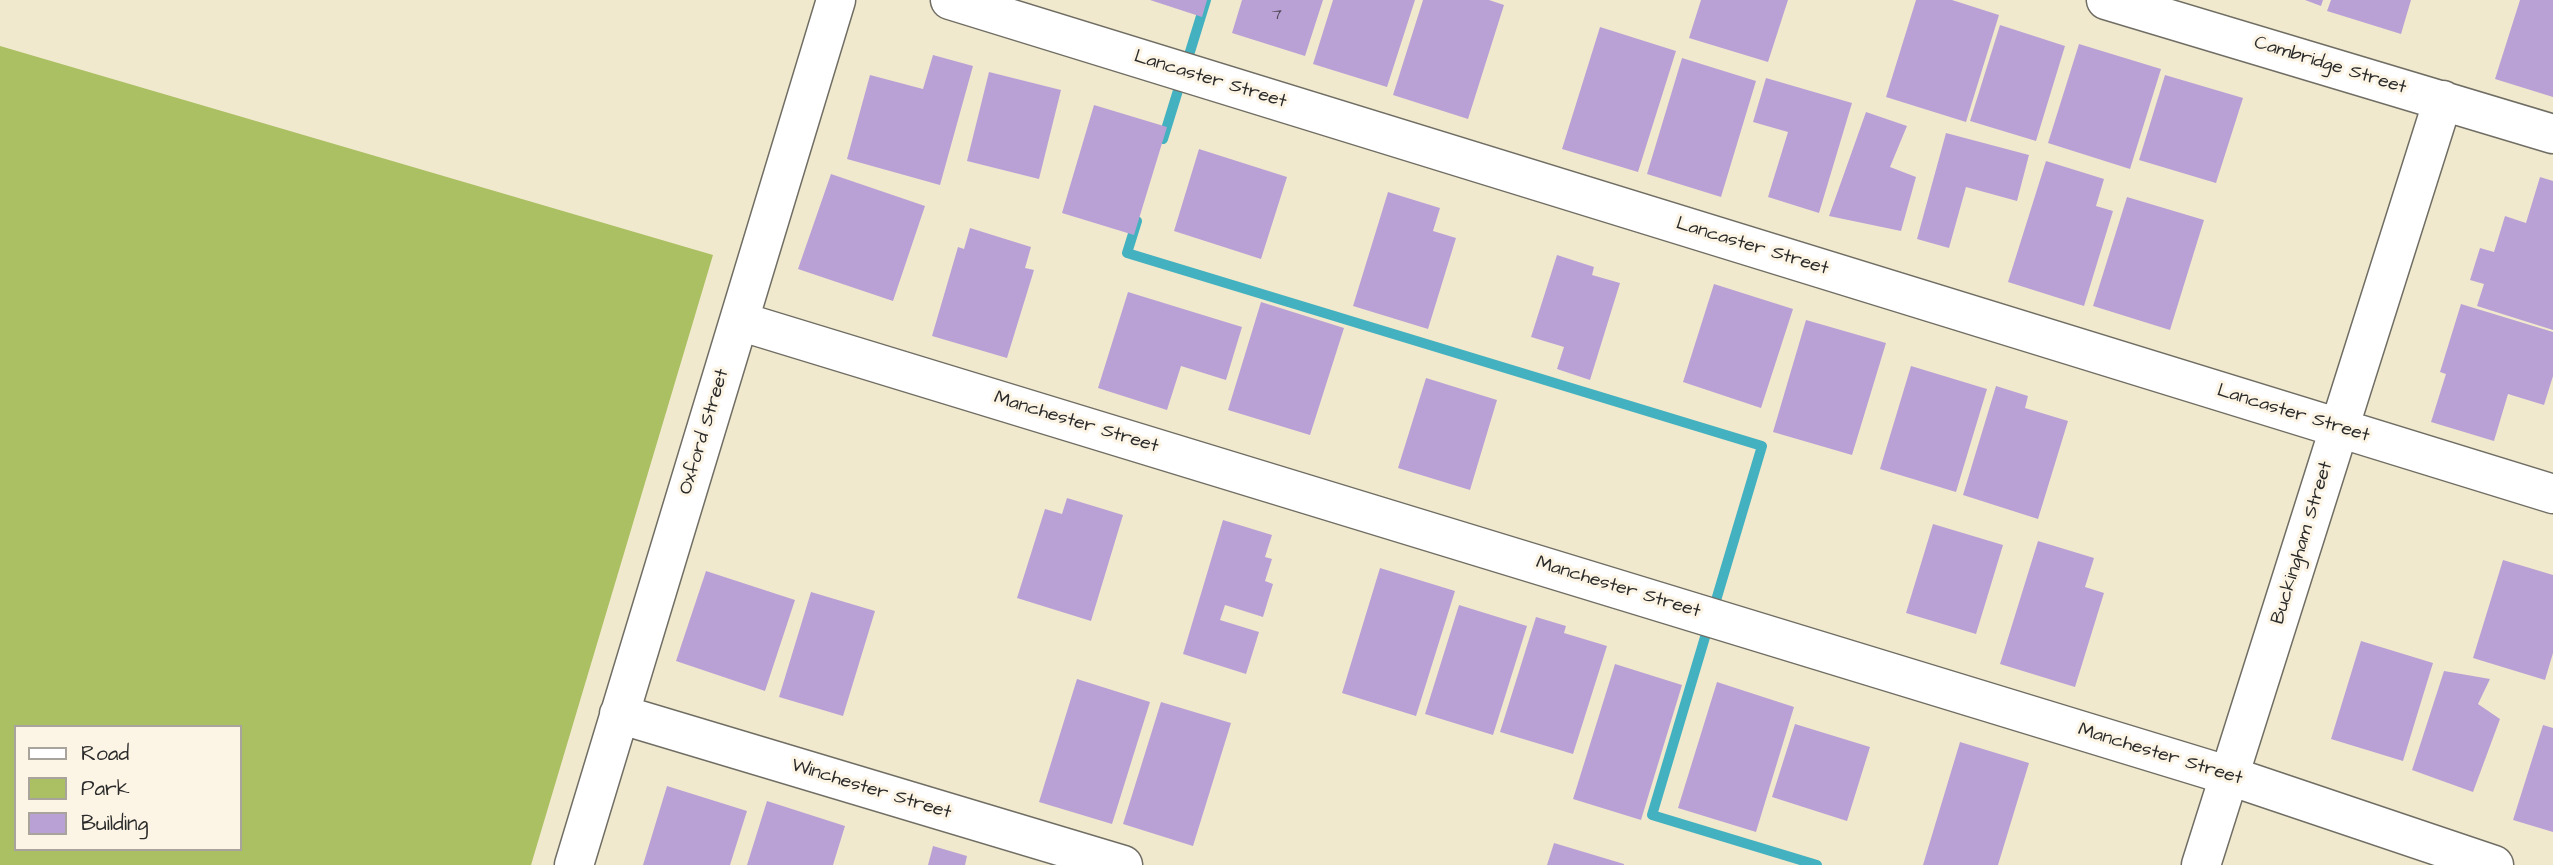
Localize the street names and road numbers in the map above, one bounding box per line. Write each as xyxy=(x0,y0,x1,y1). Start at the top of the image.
street label: Cambridge Street xyxy=(2251,32,2409,100)
street label: Lancaster Street xyxy=(1131,46,1289,114)
street label: Lancaster Street xyxy=(1673,213,1831,281)
street label: Oxford Street xyxy=(675,366,735,498)
street label: Lancaster Street xyxy=(2214,380,2372,448)
street label: Manchester Street xyxy=(991,387,1161,459)
street label: Buckingham Street xyxy=(2267,459,2339,627)
street label: Manchester Street xyxy=(1533,552,1703,624)
street label: Manchester Street xyxy=(2075,719,2245,791)
street label: Winchester Street xyxy=(788,755,954,825)

